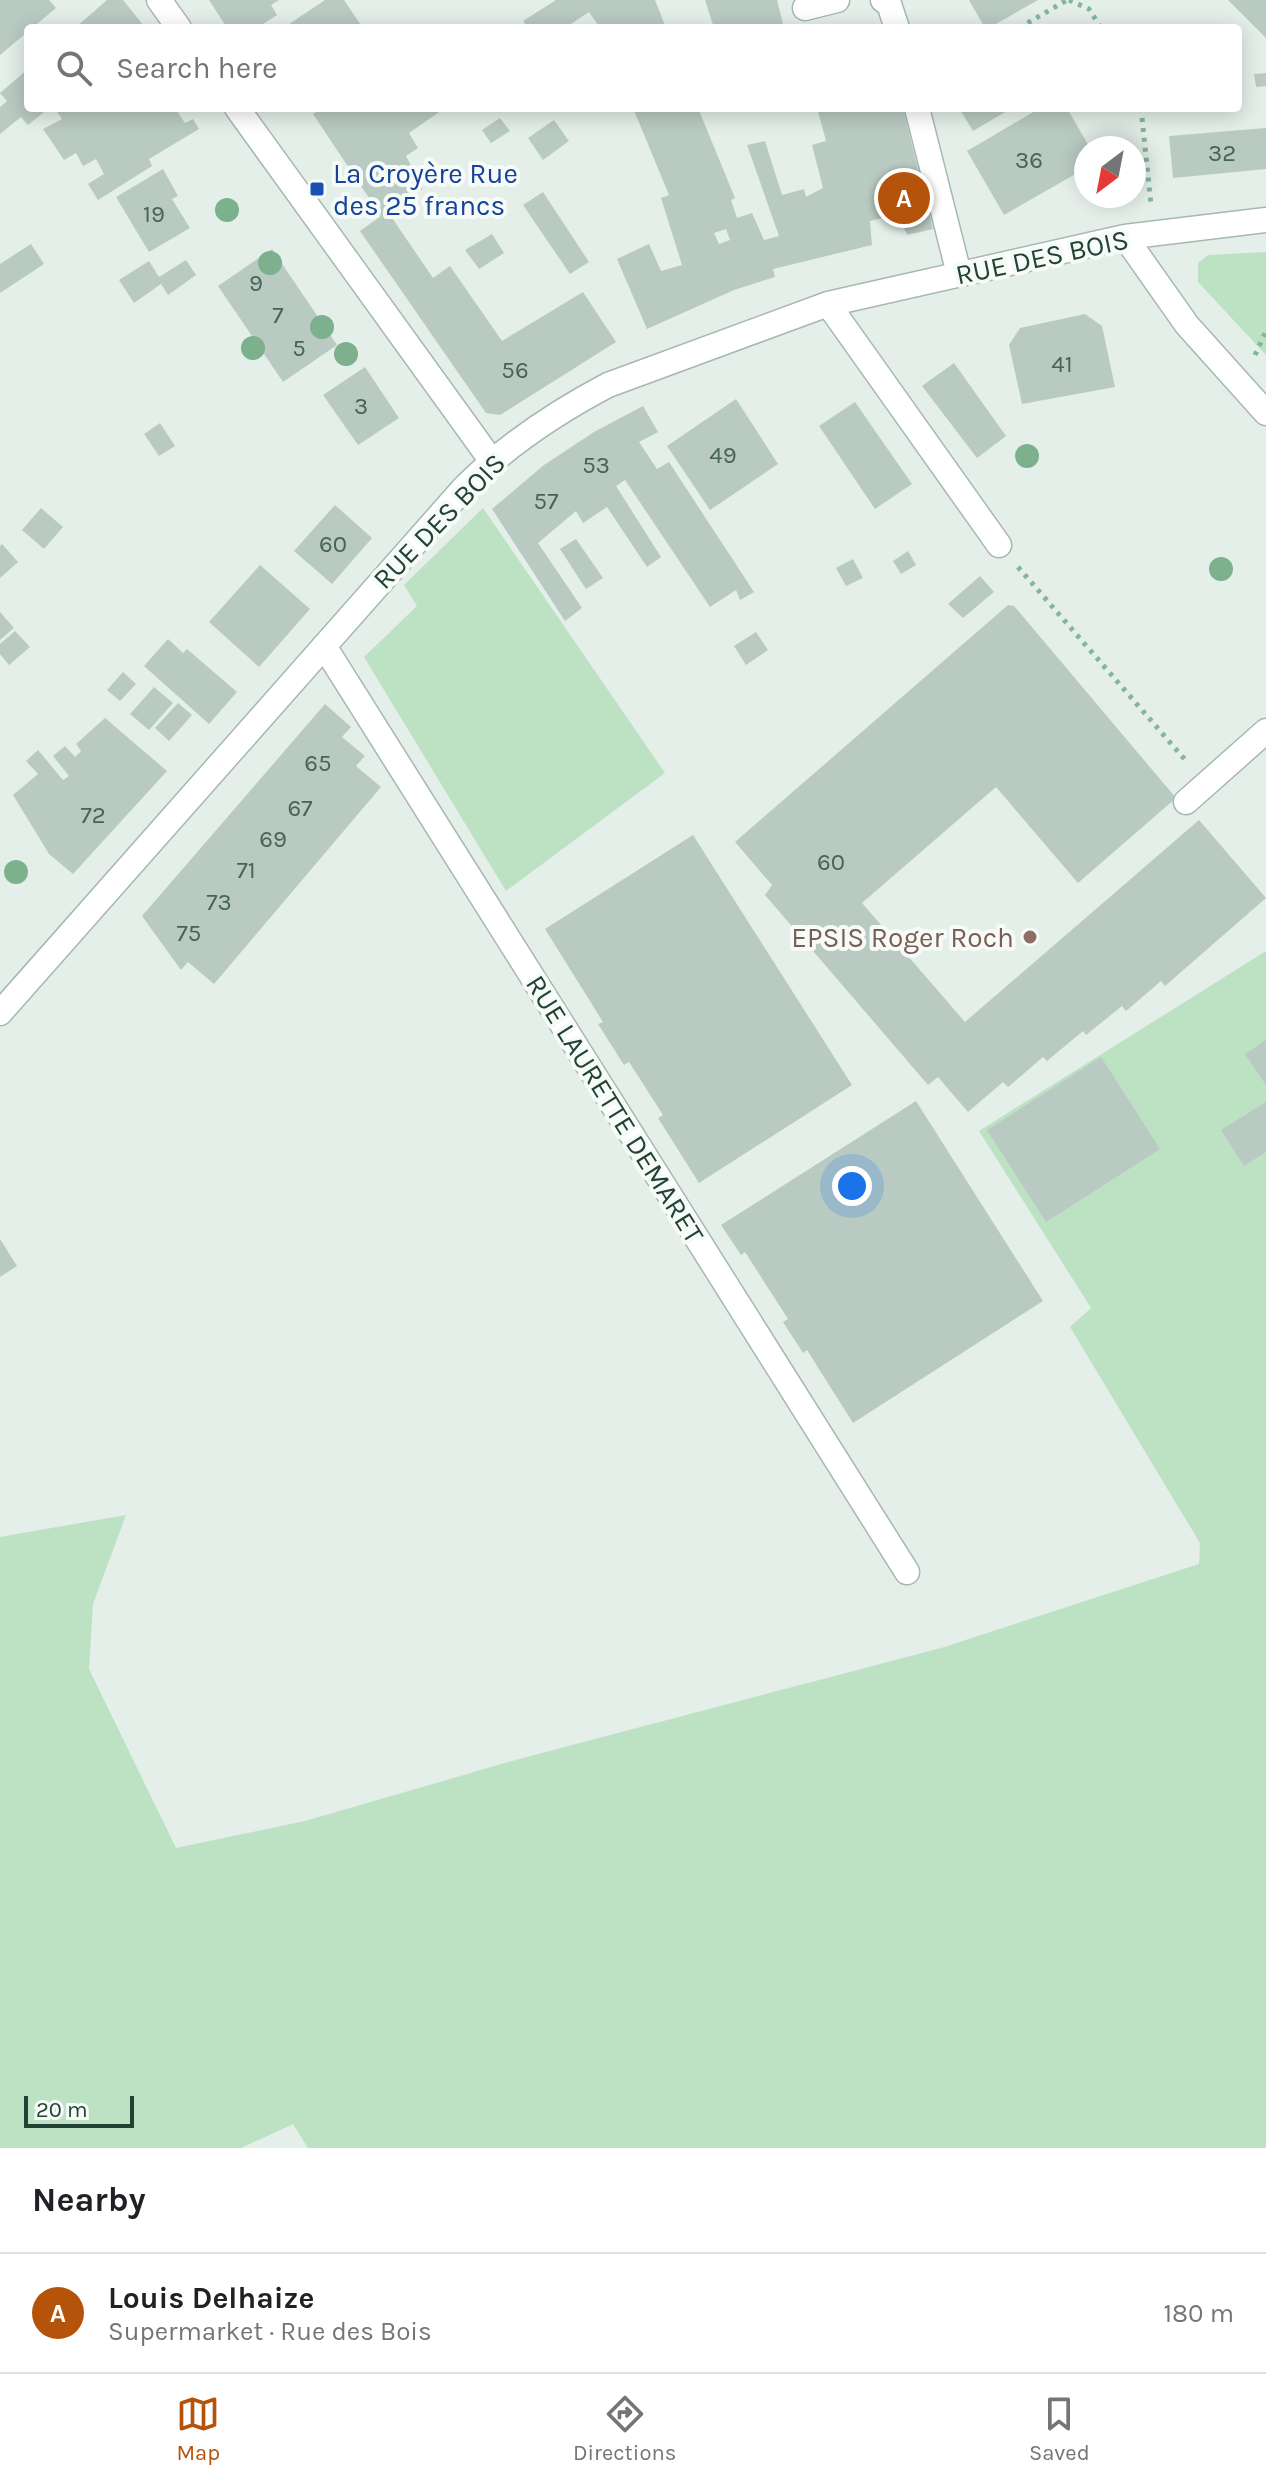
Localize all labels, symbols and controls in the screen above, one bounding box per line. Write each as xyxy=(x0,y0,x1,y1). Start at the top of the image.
search box xyxy=(24,24,1242,112)
icon: search xyxy=(52,46,96,90)
text: Search here xyxy=(116,50,277,86)
north arrow xyxy=(1074,136,1146,208)
house number: 32 xyxy=(1208,139,1236,167)
house number: 36 xyxy=(1015,146,1043,174)
place label: La Croyère Rue des 25 francs xyxy=(333,157,518,222)
pin: A xyxy=(878,168,930,228)
marker: La Croyère Rue des 25 francs xyxy=(308,180,326,198)
house number: 19 xyxy=(143,200,165,228)
street label: RUE DES BOIS xyxy=(953,223,1131,291)
house number: 9 xyxy=(249,269,263,297)
house number: 7 xyxy=(272,301,284,329)
house number: 5 xyxy=(292,334,306,362)
house number: 41 xyxy=(1051,350,1073,378)
house number: 56 xyxy=(501,356,529,384)
house number: 3 xyxy=(354,392,368,420)
house number: 49 xyxy=(709,441,737,469)
street label: RUE DES BOIS xyxy=(366,446,512,596)
house number: 53 xyxy=(582,451,610,479)
house number: 57 xyxy=(534,487,558,515)
house number: 60 xyxy=(319,530,347,558)
house number: 65 xyxy=(304,749,332,777)
house number: 67 xyxy=(287,794,313,822)
house number: 72 xyxy=(80,801,106,829)
house number: 69 xyxy=(259,825,287,853)
house number: 60 xyxy=(817,848,845,876)
house number: 71 xyxy=(236,856,256,884)
house number: 73 xyxy=(206,888,232,916)
house number: 75 xyxy=(177,919,201,947)
place label: EPSIS Roger Roch xyxy=(791,921,1014,954)
marker: EPSIS Roger Roch xyxy=(1021,928,1039,946)
street label: RUE LAURETTE DEMARET xyxy=(519,969,711,1249)
your location xyxy=(832,1166,872,1206)
scale bar xyxy=(24,2092,134,2128)
text: 20 m xyxy=(36,2097,88,2123)
text: Nearby xyxy=(32,2180,146,2220)
text: Louis Delhaize xyxy=(108,2280,314,2316)
text: A xyxy=(50,2298,66,2329)
text: 180 m xyxy=(1164,2298,1234,2329)
text: Supermarket · Rue des Bois xyxy=(108,2316,432,2347)
tab: Map xyxy=(176,2392,220,2466)
tab: Directions xyxy=(573,2392,676,2466)
tab: Saved xyxy=(1029,2392,1090,2466)

